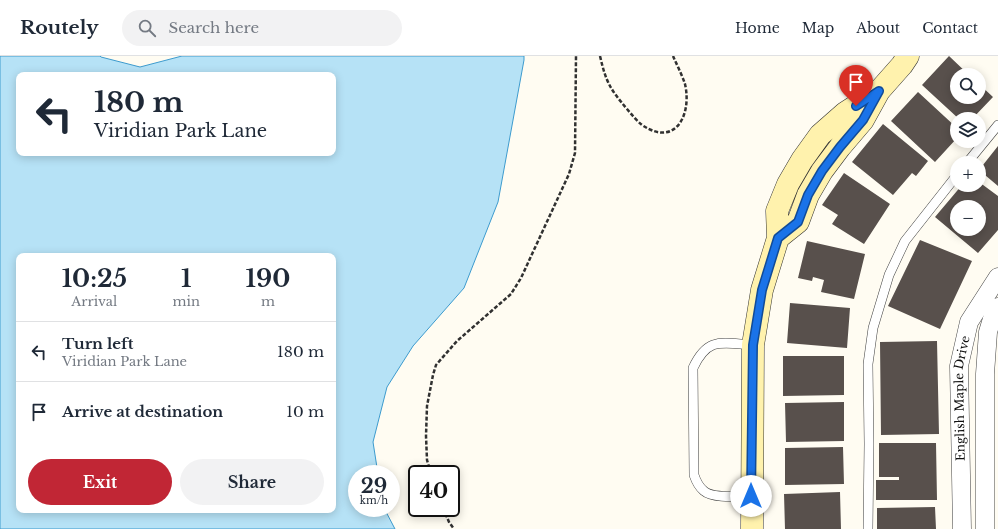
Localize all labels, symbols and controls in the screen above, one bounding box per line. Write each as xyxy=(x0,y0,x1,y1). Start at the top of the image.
search box xyxy=(122,10,402,46)
text: Routely xyxy=(20,16,98,39)
icon: search xyxy=(136,17,158,39)
text: Search here xyxy=(168,18,259,37)
text: Home xyxy=(735,19,780,37)
text: Map xyxy=(802,19,834,37)
text: About xyxy=(856,19,900,37)
text: Contact xyxy=(922,19,978,37)
pin xyxy=(839,65,873,106)
map controls xyxy=(950,68,986,236)
button: search xyxy=(950,68,986,104)
icon: arrive xyxy=(845,71,867,93)
text: 180 m xyxy=(94,85,184,120)
icon: left xyxy=(28,88,80,140)
button: layers xyxy=(950,112,986,148)
text: Viridian Park Lane xyxy=(94,120,267,142)
button: + xyxy=(950,156,986,192)
button: − xyxy=(950,200,986,236)
text: 10:25 xyxy=(62,264,127,293)
text: 1 xyxy=(181,264,192,293)
text: 190 xyxy=(246,264,290,293)
text: Arrival xyxy=(71,293,117,310)
text: min xyxy=(173,293,200,310)
text: m xyxy=(261,293,275,310)
text: Turn left xyxy=(62,334,133,353)
street label: English Maple Drive xyxy=(950,334,973,461)
icon: left xyxy=(28,341,50,363)
text: 180 m xyxy=(277,342,324,361)
text: Viridian Park Lane xyxy=(62,353,187,370)
icon: arrive xyxy=(28,401,50,423)
text: Arrive at destination xyxy=(62,402,223,421)
text: 10 m xyxy=(286,402,324,421)
button: Exit xyxy=(28,459,172,505)
button: Share xyxy=(180,459,324,505)
speed limit sign: 40 xyxy=(408,465,460,517)
text: 29 xyxy=(361,474,387,498)
position arrow xyxy=(730,475,772,517)
text: km/h xyxy=(360,494,388,507)

